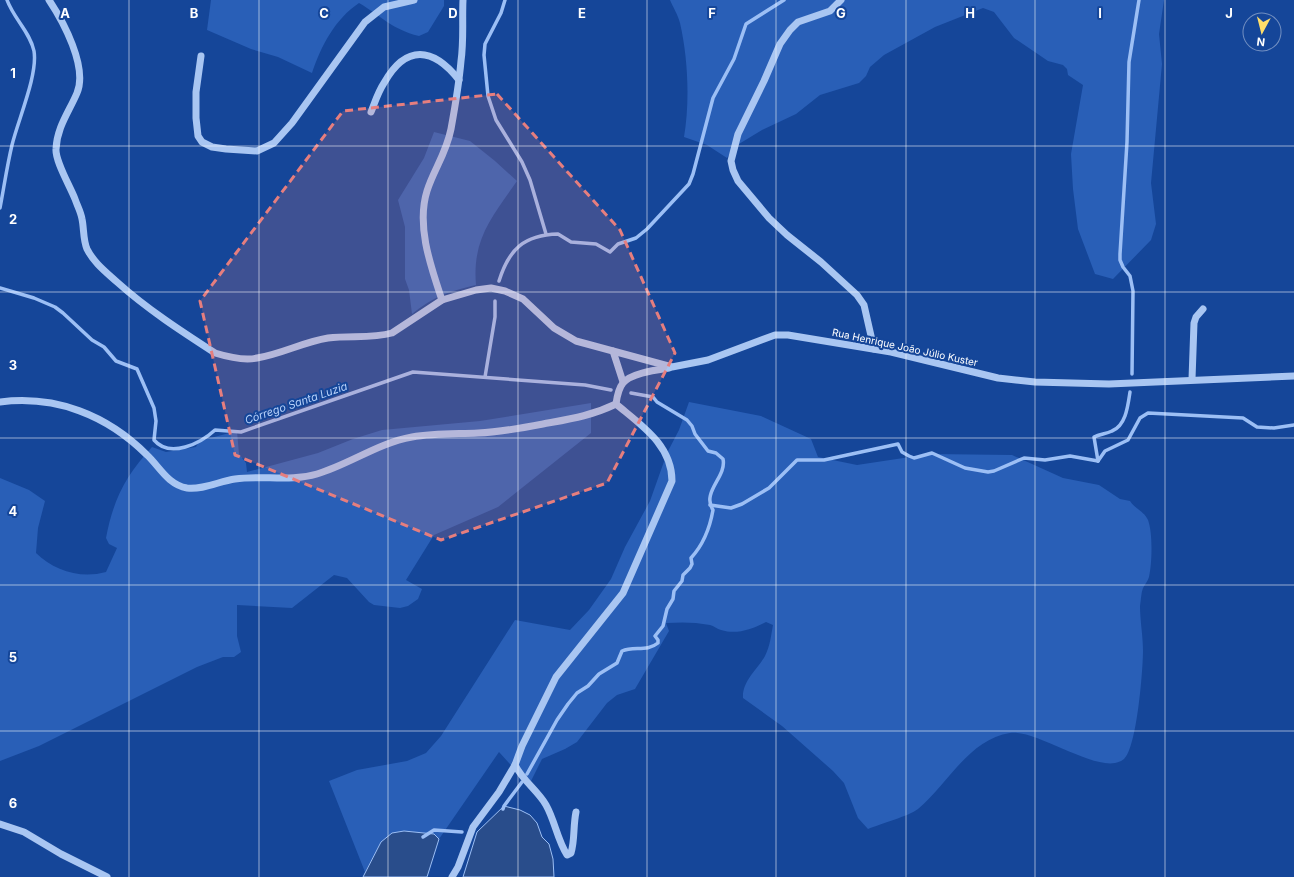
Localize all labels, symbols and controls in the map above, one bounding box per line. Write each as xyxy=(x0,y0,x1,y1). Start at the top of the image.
text: A xyxy=(60,5,70,21)
text: B xyxy=(190,5,199,21)
text: C xyxy=(319,5,329,21)
text: D xyxy=(448,5,458,21)
text: E xyxy=(578,5,586,21)
text: F xyxy=(708,5,716,21)
text: G xyxy=(836,5,846,21)
text: H xyxy=(965,5,975,21)
text: I xyxy=(1098,5,1102,21)
text: J xyxy=(1225,5,1233,21)
north arrow xyxy=(1242,12,1282,52)
text: N xyxy=(1256,34,1266,49)
text: 1 xyxy=(10,65,16,81)
text: 2 xyxy=(9,211,17,227)
street label: Rua Henrique João Júlio Kuster xyxy=(831,326,979,368)
text: 3 xyxy=(9,357,17,373)
water label: Córrego Santa Luzia xyxy=(243,379,349,427)
text: 4 xyxy=(9,503,18,519)
text: 5 xyxy=(9,649,17,665)
text: 6 xyxy=(9,795,17,811)

